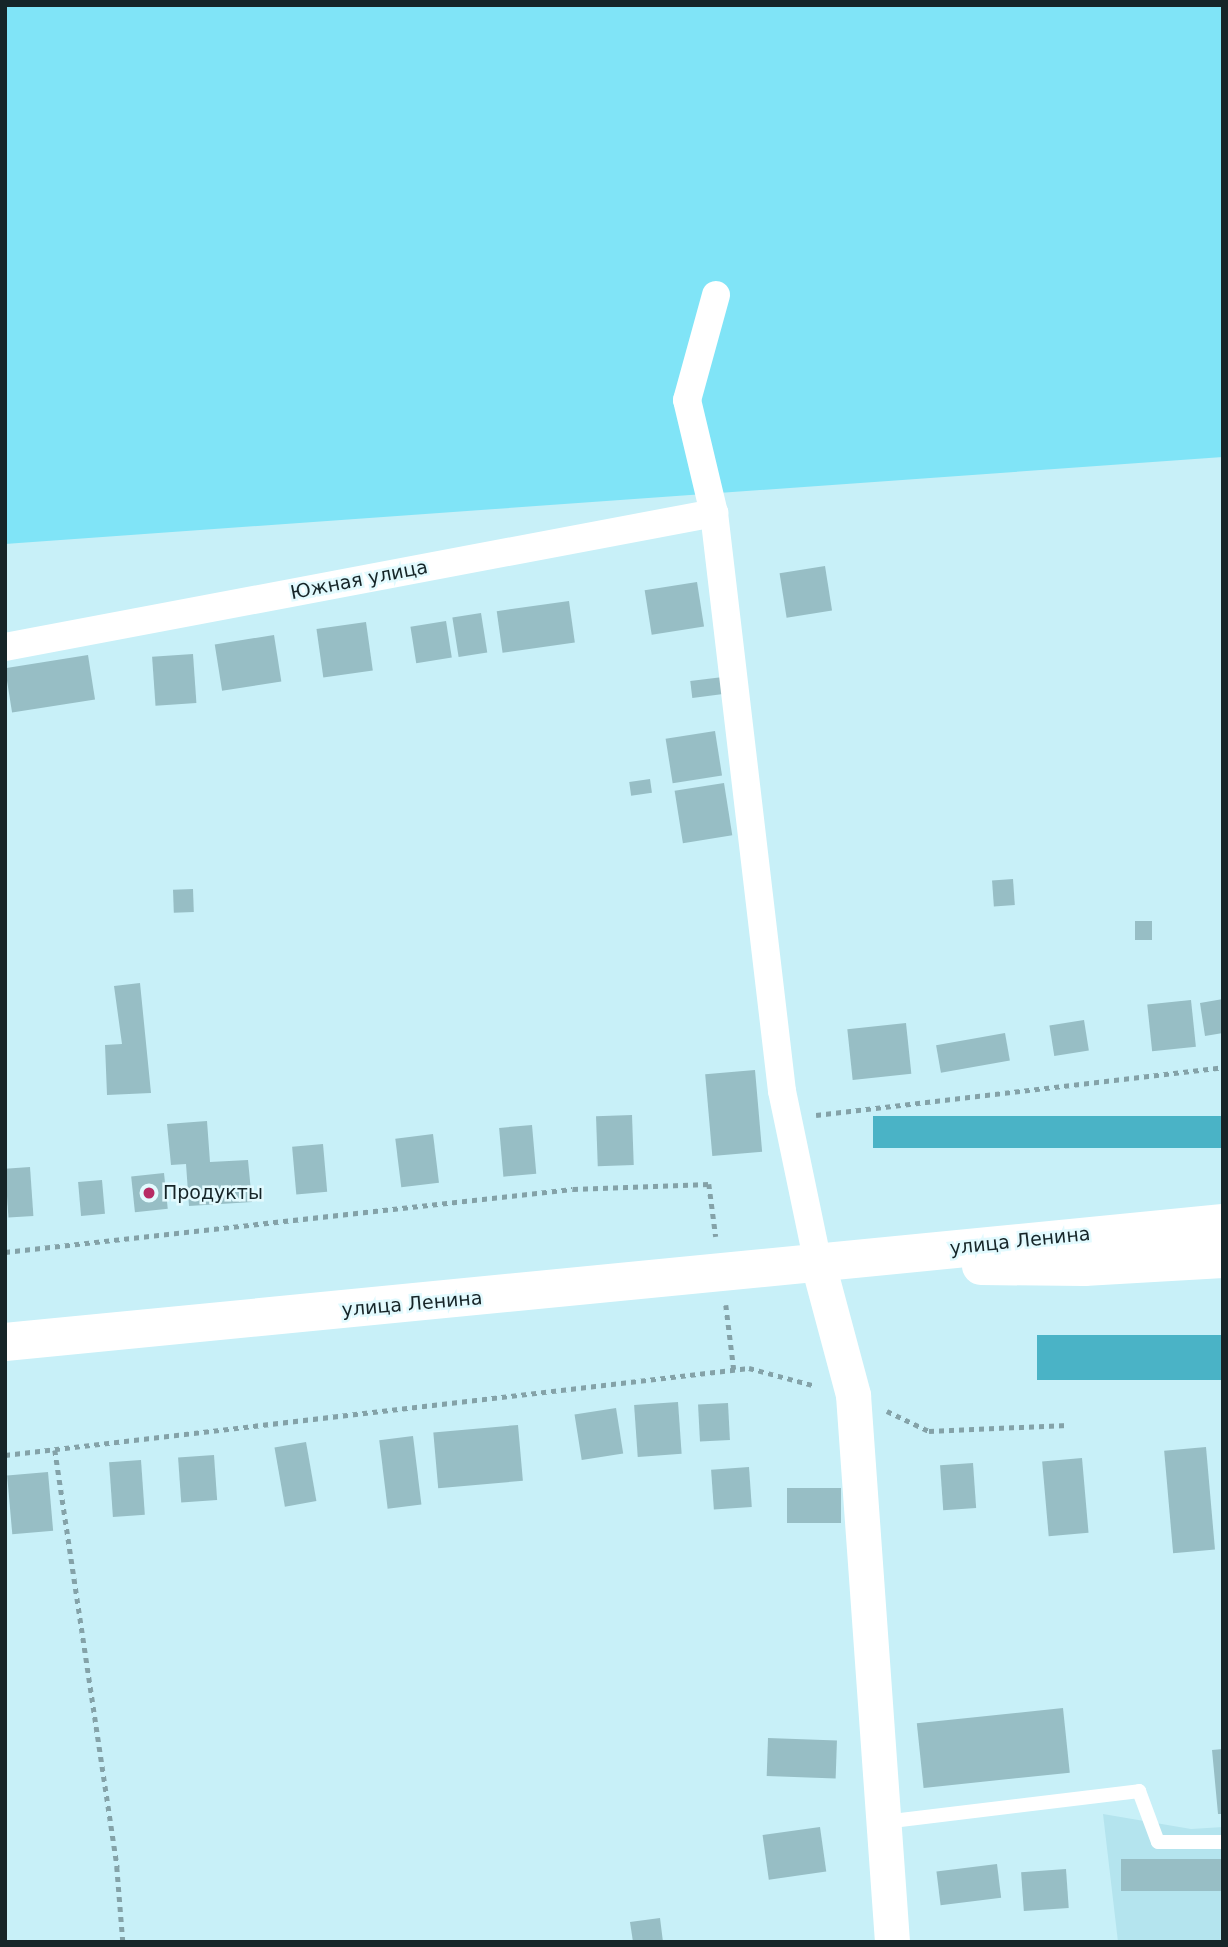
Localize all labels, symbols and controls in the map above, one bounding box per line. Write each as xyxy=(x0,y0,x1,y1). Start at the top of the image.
street label: Южная улица xyxy=(288,556,430,604)
place label: Продукты xyxy=(163,1182,263,1204)
marker: Продукты xyxy=(141,1185,157,1201)
street label: улица Ленина xyxy=(949,1222,1091,1260)
street label: улица Ленина xyxy=(341,1286,483,1322)

